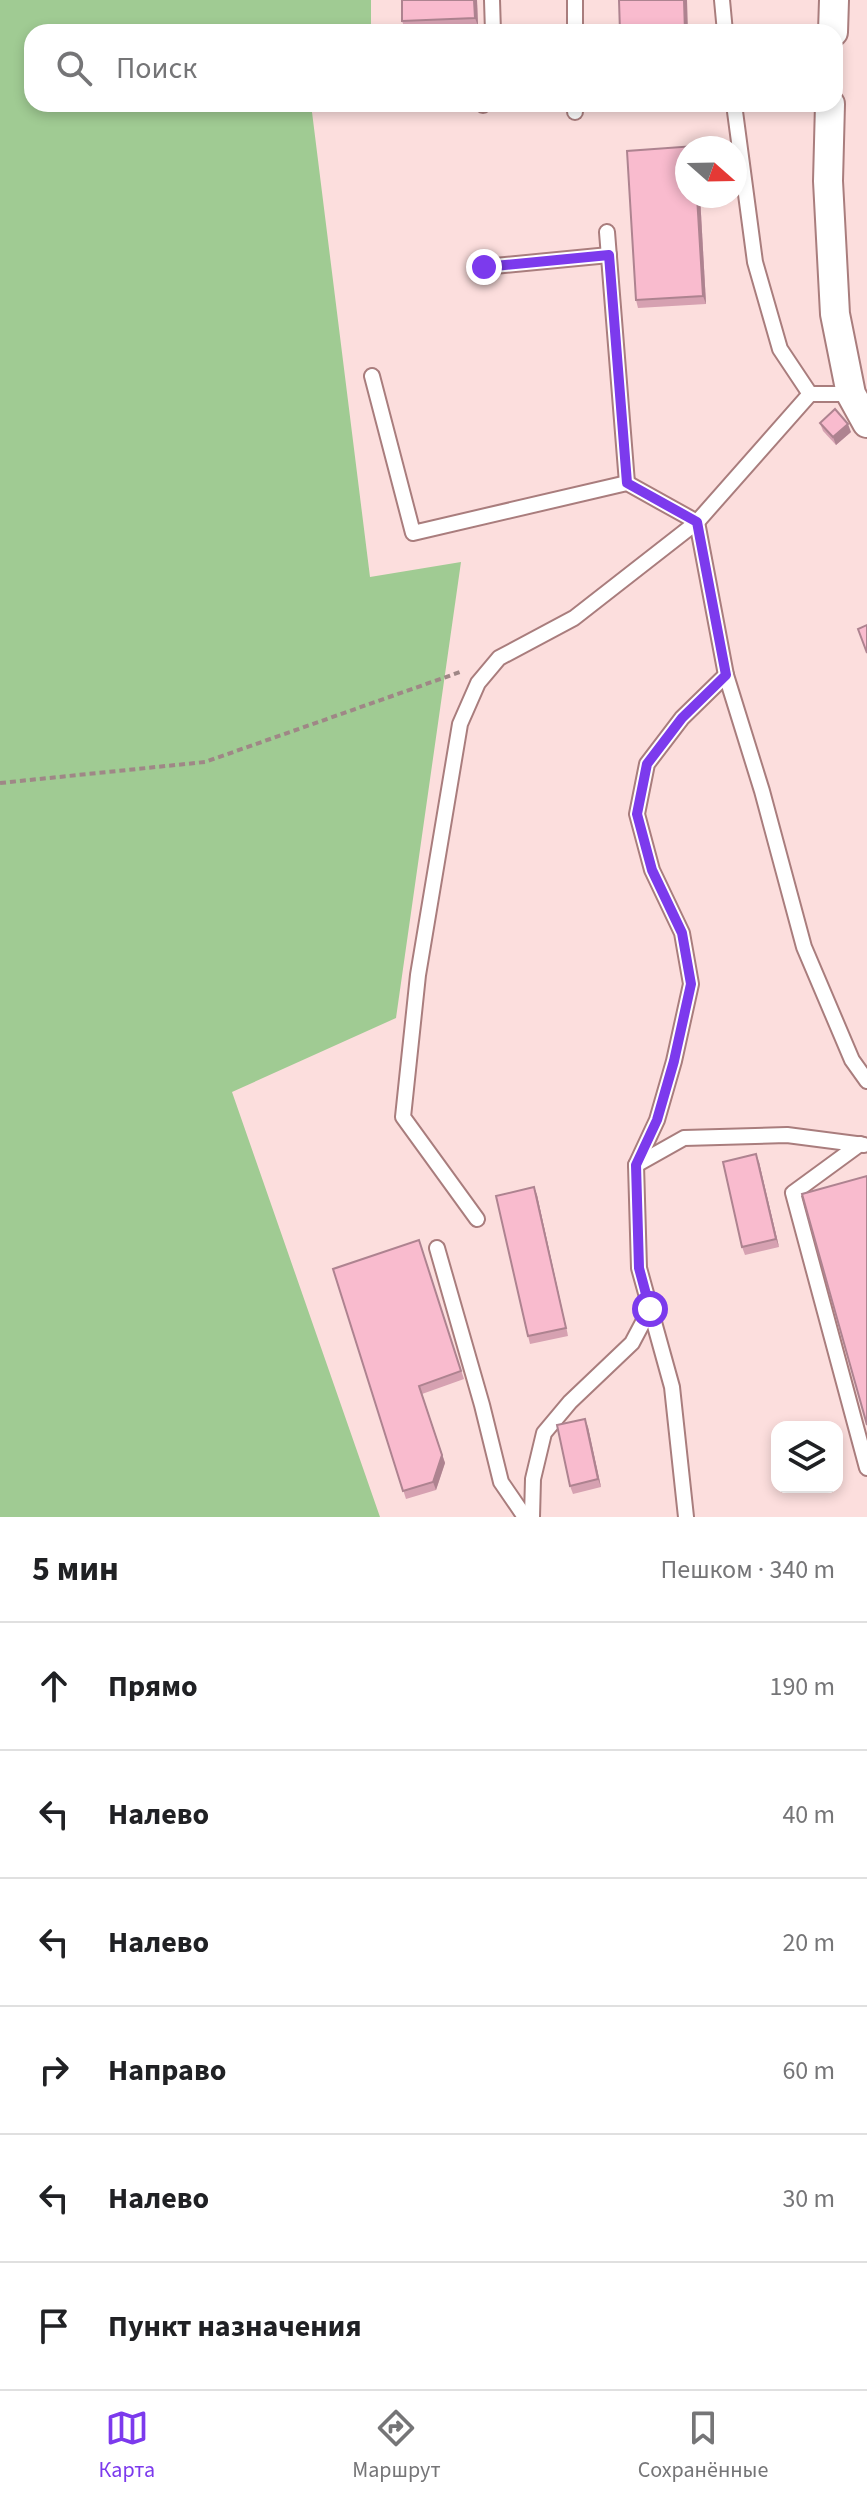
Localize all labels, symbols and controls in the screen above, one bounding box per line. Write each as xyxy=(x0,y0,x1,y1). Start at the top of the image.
search box xyxy=(24,24,843,112)
icon: search xyxy=(52,46,96,90)
text: Поиск xyxy=(116,47,197,90)
north arrow xyxy=(675,136,747,208)
route end xyxy=(466,249,502,285)
route start xyxy=(632,1291,668,1327)
map controls xyxy=(771,1421,843,1493)
button: layers xyxy=(771,1421,843,1493)
text: 5 мин xyxy=(32,1545,119,1594)
text: Пешком · 340 m xyxy=(660,1551,835,1588)
icon: ahead xyxy=(32,1664,76,1708)
text: Прямо xyxy=(108,1665,198,1708)
text: 190 m xyxy=(769,1668,835,1705)
icon: left xyxy=(32,1792,76,1836)
text: Налево xyxy=(108,1793,209,1836)
text: 40 m xyxy=(782,1796,835,1833)
icon: left xyxy=(32,1920,76,1964)
text: Налево xyxy=(108,1921,209,1964)
text: 20 m xyxy=(782,1924,835,1961)
icon: right xyxy=(32,2048,76,2092)
text: Направо xyxy=(108,2049,226,2092)
text: 60 m xyxy=(782,2052,835,2089)
icon: left xyxy=(32,2176,76,2220)
text: Налево xyxy=(108,2177,209,2220)
text: 30 m xyxy=(782,2180,835,2217)
icon: arrive xyxy=(32,2304,76,2348)
text: Пункт назначения xyxy=(108,2305,362,2348)
tab: Карта xyxy=(99,2406,155,2486)
tab: Маршрут xyxy=(352,2406,441,2486)
tab: Сохранённые xyxy=(638,2406,768,2486)

